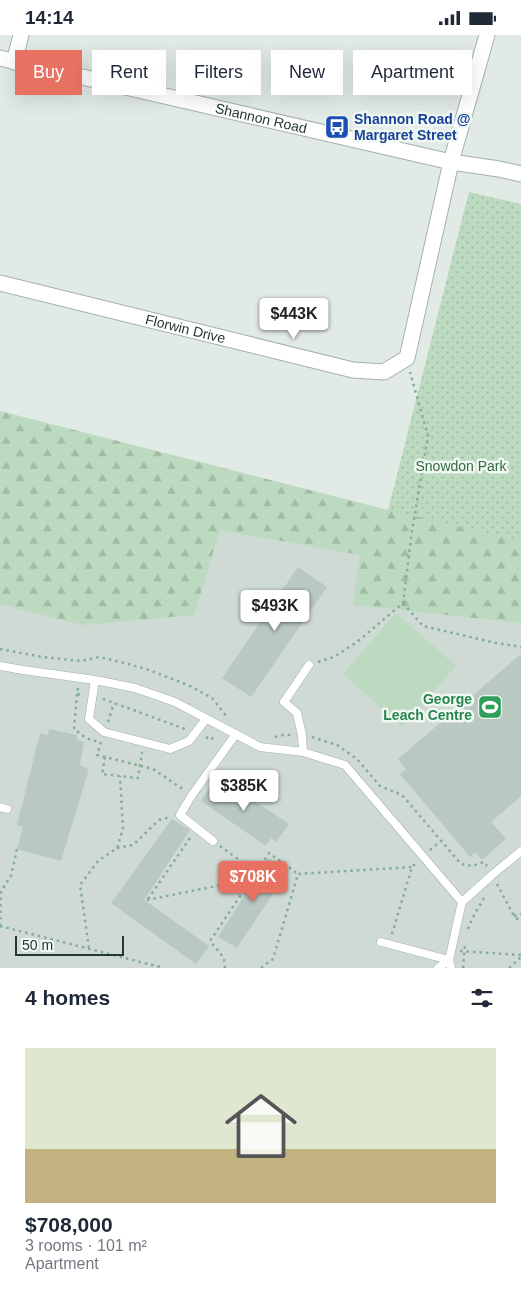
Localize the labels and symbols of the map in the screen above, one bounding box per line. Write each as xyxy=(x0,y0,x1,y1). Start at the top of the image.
street label: Shannon Road xyxy=(214,100,309,137)
place label: Shannon Road @ Margaret Street xyxy=(354,111,470,143)
bus stop icon: Shannon Road @ Margaret Street xyxy=(324,114,350,140)
pin: $443K xyxy=(259,297,329,340)
street label: Florwin Drive xyxy=(144,311,227,346)
park label: Snowdon Park xyxy=(415,458,508,474)
pin: $493K xyxy=(240,589,310,632)
place label: George Leach Centre xyxy=(383,691,472,723)
sports icon: George Leach Centre xyxy=(477,694,503,720)
pin: $385K xyxy=(209,769,279,812)
pin: $708K xyxy=(218,861,288,903)
scale bar xyxy=(15,933,124,956)

